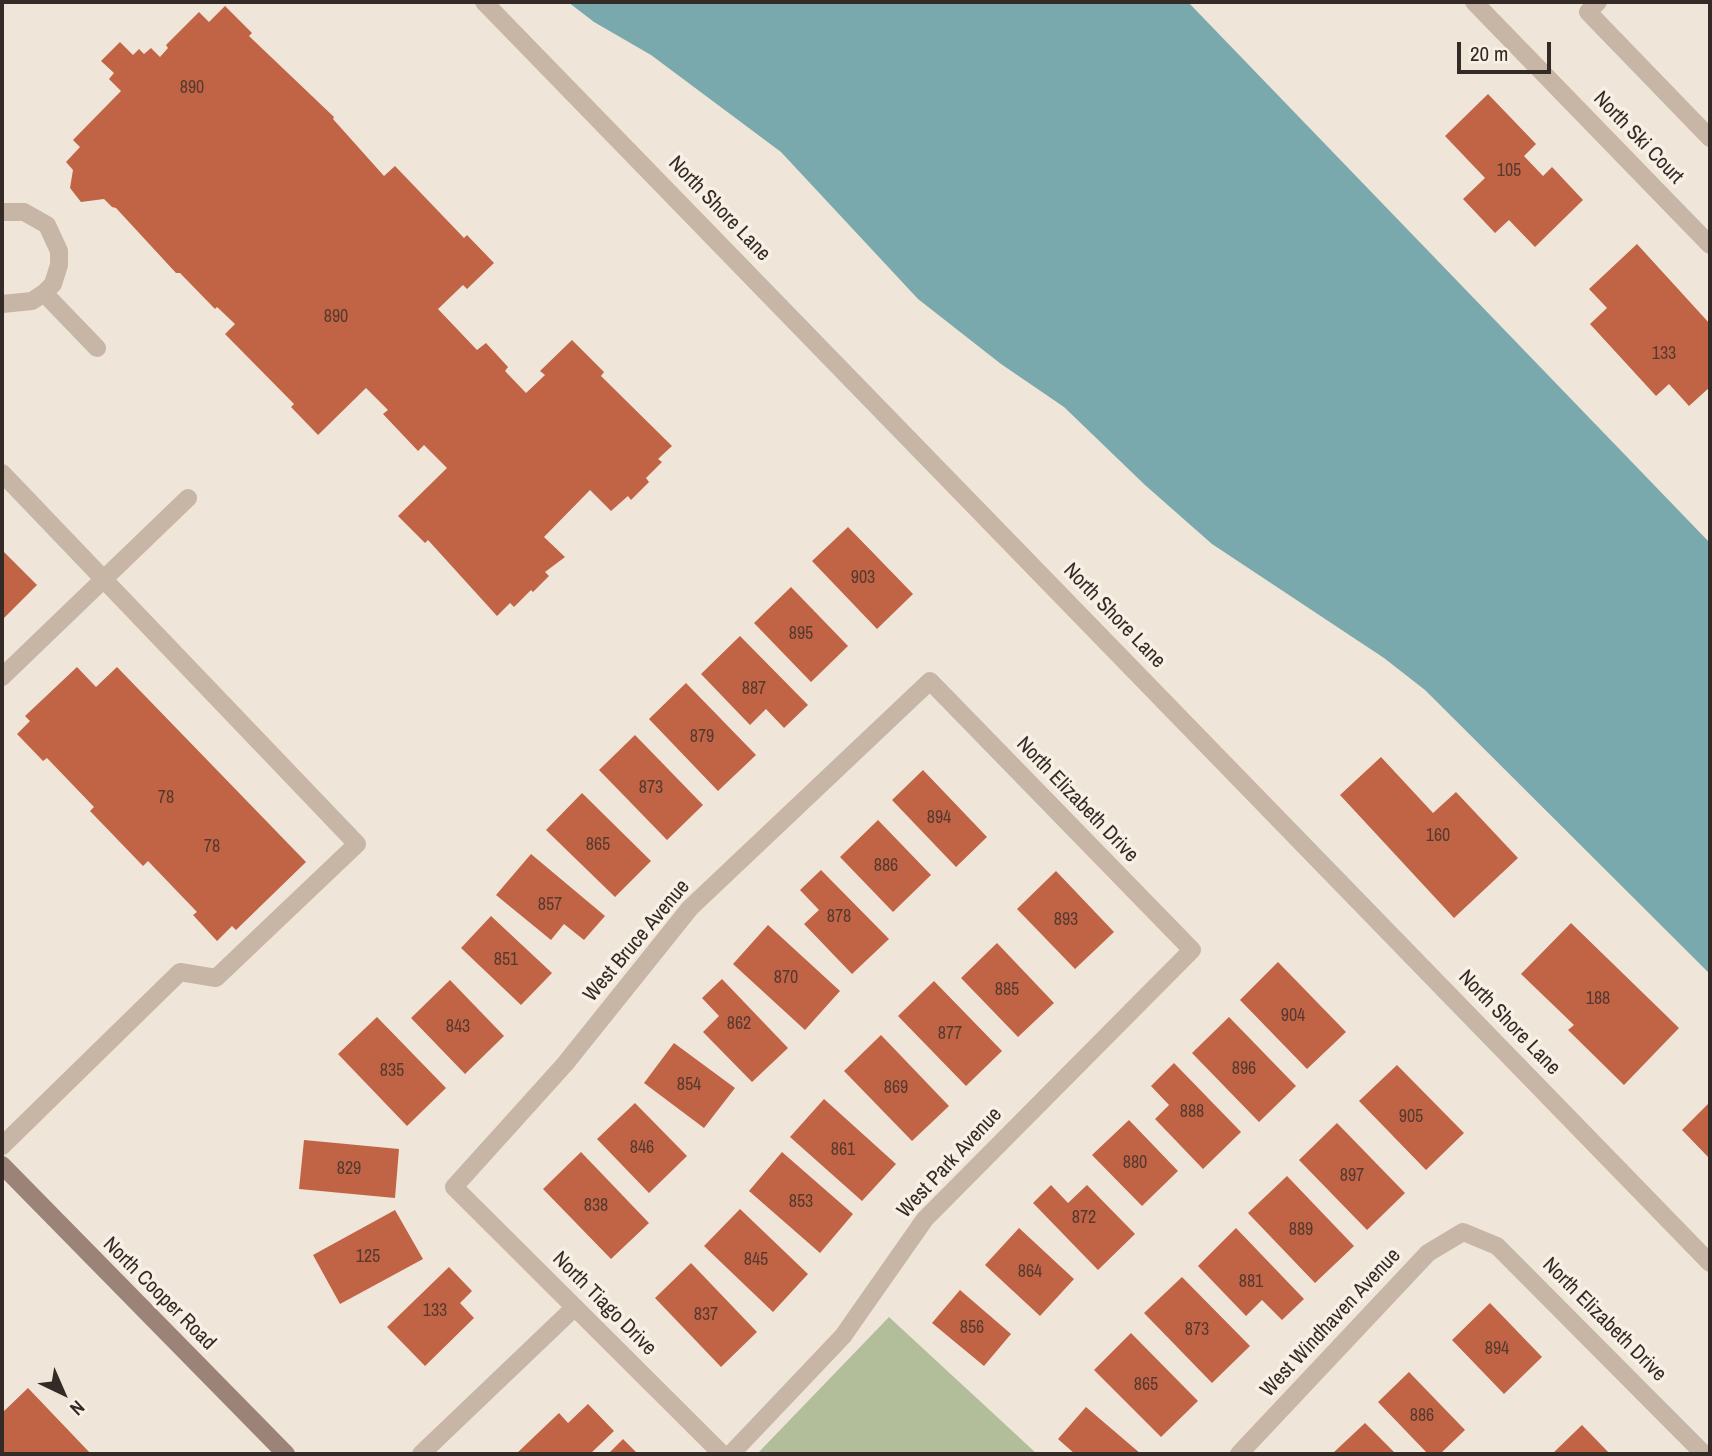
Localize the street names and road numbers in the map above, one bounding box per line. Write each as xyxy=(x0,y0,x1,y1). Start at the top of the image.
street label: North Ski Court xyxy=(1588,87,1688,189)
street label: North Shore Lane xyxy=(663,151,775,267)
street label: North Shore Lane xyxy=(1058,558,1170,674)
street label: North Elizabeth Drive xyxy=(1011,732,1143,868)
street label: West Bruce Avenue xyxy=(579,875,695,1007)
street label: North Shore Lane xyxy=(1453,965,1565,1081)
street label: West Park Avenue xyxy=(892,1102,1008,1224)
street label: North Cooper Road xyxy=(97,1232,221,1356)
street label: West Windhaven Avenue xyxy=(1256,1244,1406,1402)
street label: North Tiago Drive xyxy=(547,1247,661,1361)
street label: North Elizabeth Drive xyxy=(1537,1253,1671,1387)

